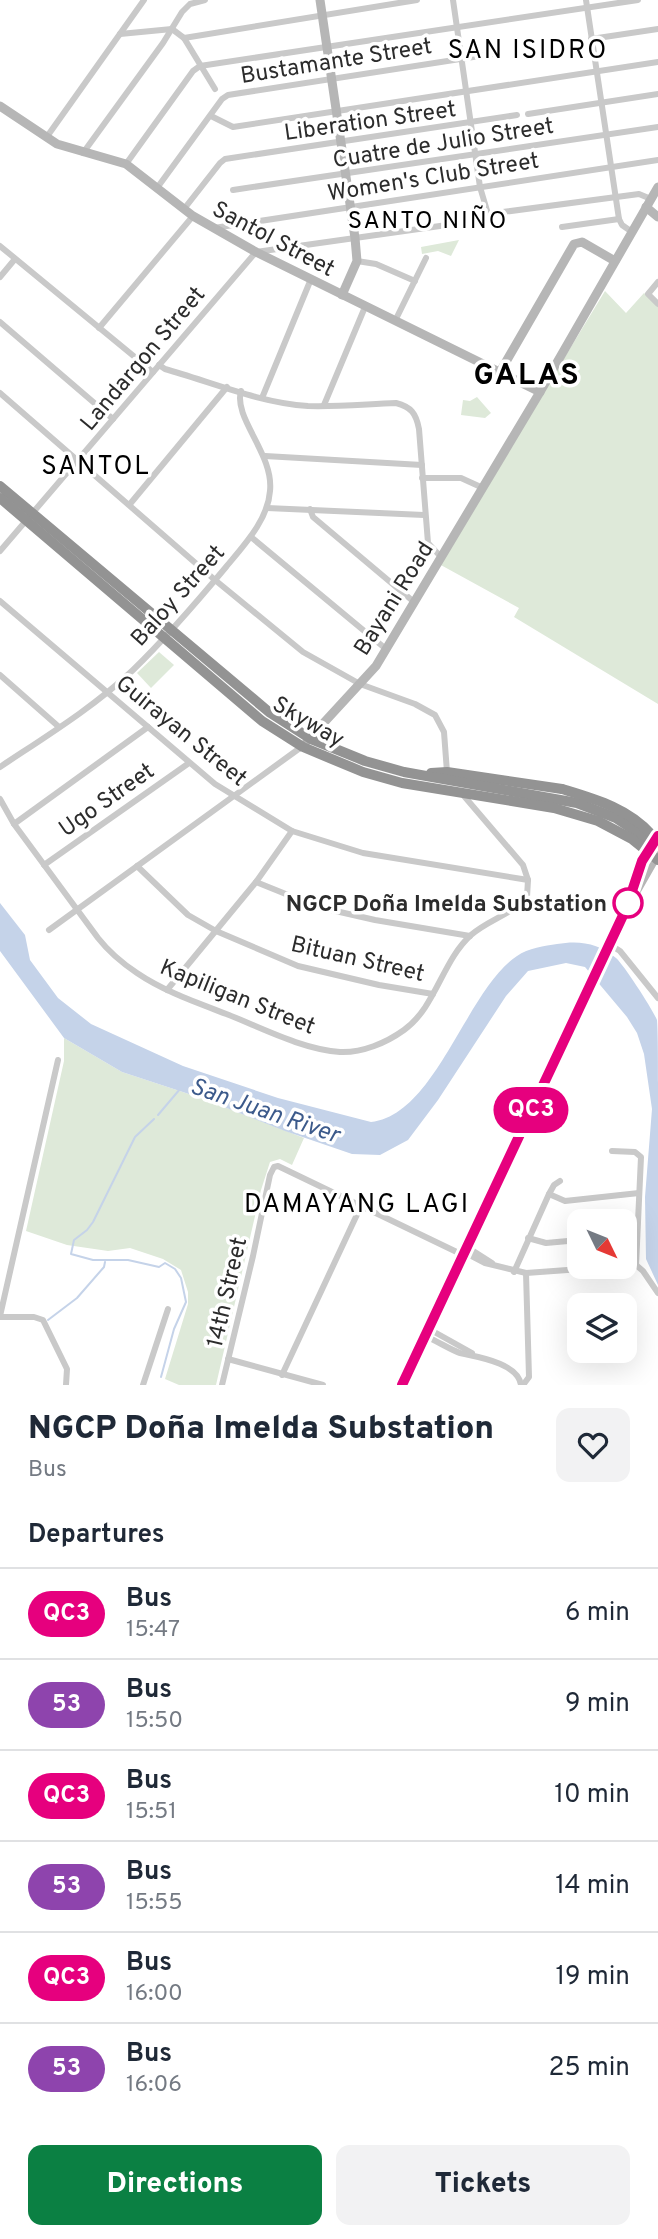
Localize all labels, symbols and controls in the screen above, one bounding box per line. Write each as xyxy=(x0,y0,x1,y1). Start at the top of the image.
street label: Bustamante Street xyxy=(239,33,434,92)
district label: SAN ISIDRO xyxy=(448,35,608,68)
street label: Liberation Street xyxy=(283,96,458,149)
street label: Cuatre de Julio Street xyxy=(331,113,556,176)
street label: Women's Club Street xyxy=(326,147,541,209)
street label: Santol Street xyxy=(206,196,339,285)
district label: SANTO NIÑO xyxy=(348,205,508,237)
street label: Landargon Street xyxy=(75,282,213,438)
district label: GALAS xyxy=(473,358,581,395)
district label: SANTOL xyxy=(41,451,151,484)
street label: Bayani Road xyxy=(349,537,442,662)
street label: Baloy Street xyxy=(126,540,232,654)
street label: Guirayan Street xyxy=(109,670,252,794)
street label: Skyway xyxy=(267,691,349,755)
street label: Ugo Street xyxy=(54,758,161,845)
marker: NGCP Doña Imelda Substation xyxy=(613,888,643,918)
place label: NGCP Doña Imelda Substation xyxy=(286,891,607,920)
street label: Bituan Street xyxy=(288,931,427,990)
street label: Kapiligan Street xyxy=(155,954,319,1043)
water label: San Juan River xyxy=(186,1072,345,1152)
line badge: QC3 xyxy=(491,1087,571,1133)
text: QC3 xyxy=(507,1095,555,1125)
district label: DAMAYANG LAGI xyxy=(244,1189,470,1222)
north arrow xyxy=(567,1209,637,1279)
map controls xyxy=(567,1209,637,1363)
street label: 14th Street xyxy=(202,1235,255,1351)
button: layers xyxy=(567,1293,637,1363)
button: heart xyxy=(556,1408,630,1482)
text: NGCP Doña Imelda Substation xyxy=(28,1409,494,1451)
text: Bus xyxy=(28,1456,67,1485)
text: Departures xyxy=(28,1519,165,1552)
text: Bus xyxy=(126,1583,172,1616)
text: 6 min xyxy=(565,1597,630,1630)
text: QC3 xyxy=(43,1599,90,1629)
text: 15:47 xyxy=(126,1616,180,1645)
text: Bus xyxy=(126,1674,172,1707)
text: 9 min xyxy=(565,1688,630,1721)
text: 53 xyxy=(52,1690,81,1720)
text: 15:50 xyxy=(126,1707,183,1736)
text: Bus xyxy=(126,1765,172,1798)
text: 10 min xyxy=(554,1779,630,1812)
text: QC3 xyxy=(43,1781,90,1811)
text: 15:51 xyxy=(126,1798,177,1827)
text: Bus xyxy=(126,1856,172,1889)
text: 14 min xyxy=(555,1870,630,1903)
text: 53 xyxy=(52,1872,81,1902)
text: 15:55 xyxy=(126,1889,183,1918)
text: Bus xyxy=(126,1947,172,1980)
text: 19 min xyxy=(555,1961,630,1994)
text: QC3 xyxy=(43,1963,90,1993)
text: 16:00 xyxy=(126,1980,183,2009)
text: Bus xyxy=(126,2038,172,2071)
text: 25 min xyxy=(549,2052,630,2085)
text: 53 xyxy=(52,2054,81,2084)
text: 16:06 xyxy=(126,2071,182,2100)
button: Directions xyxy=(28,2145,322,2225)
button: Tickets xyxy=(336,2145,630,2225)

